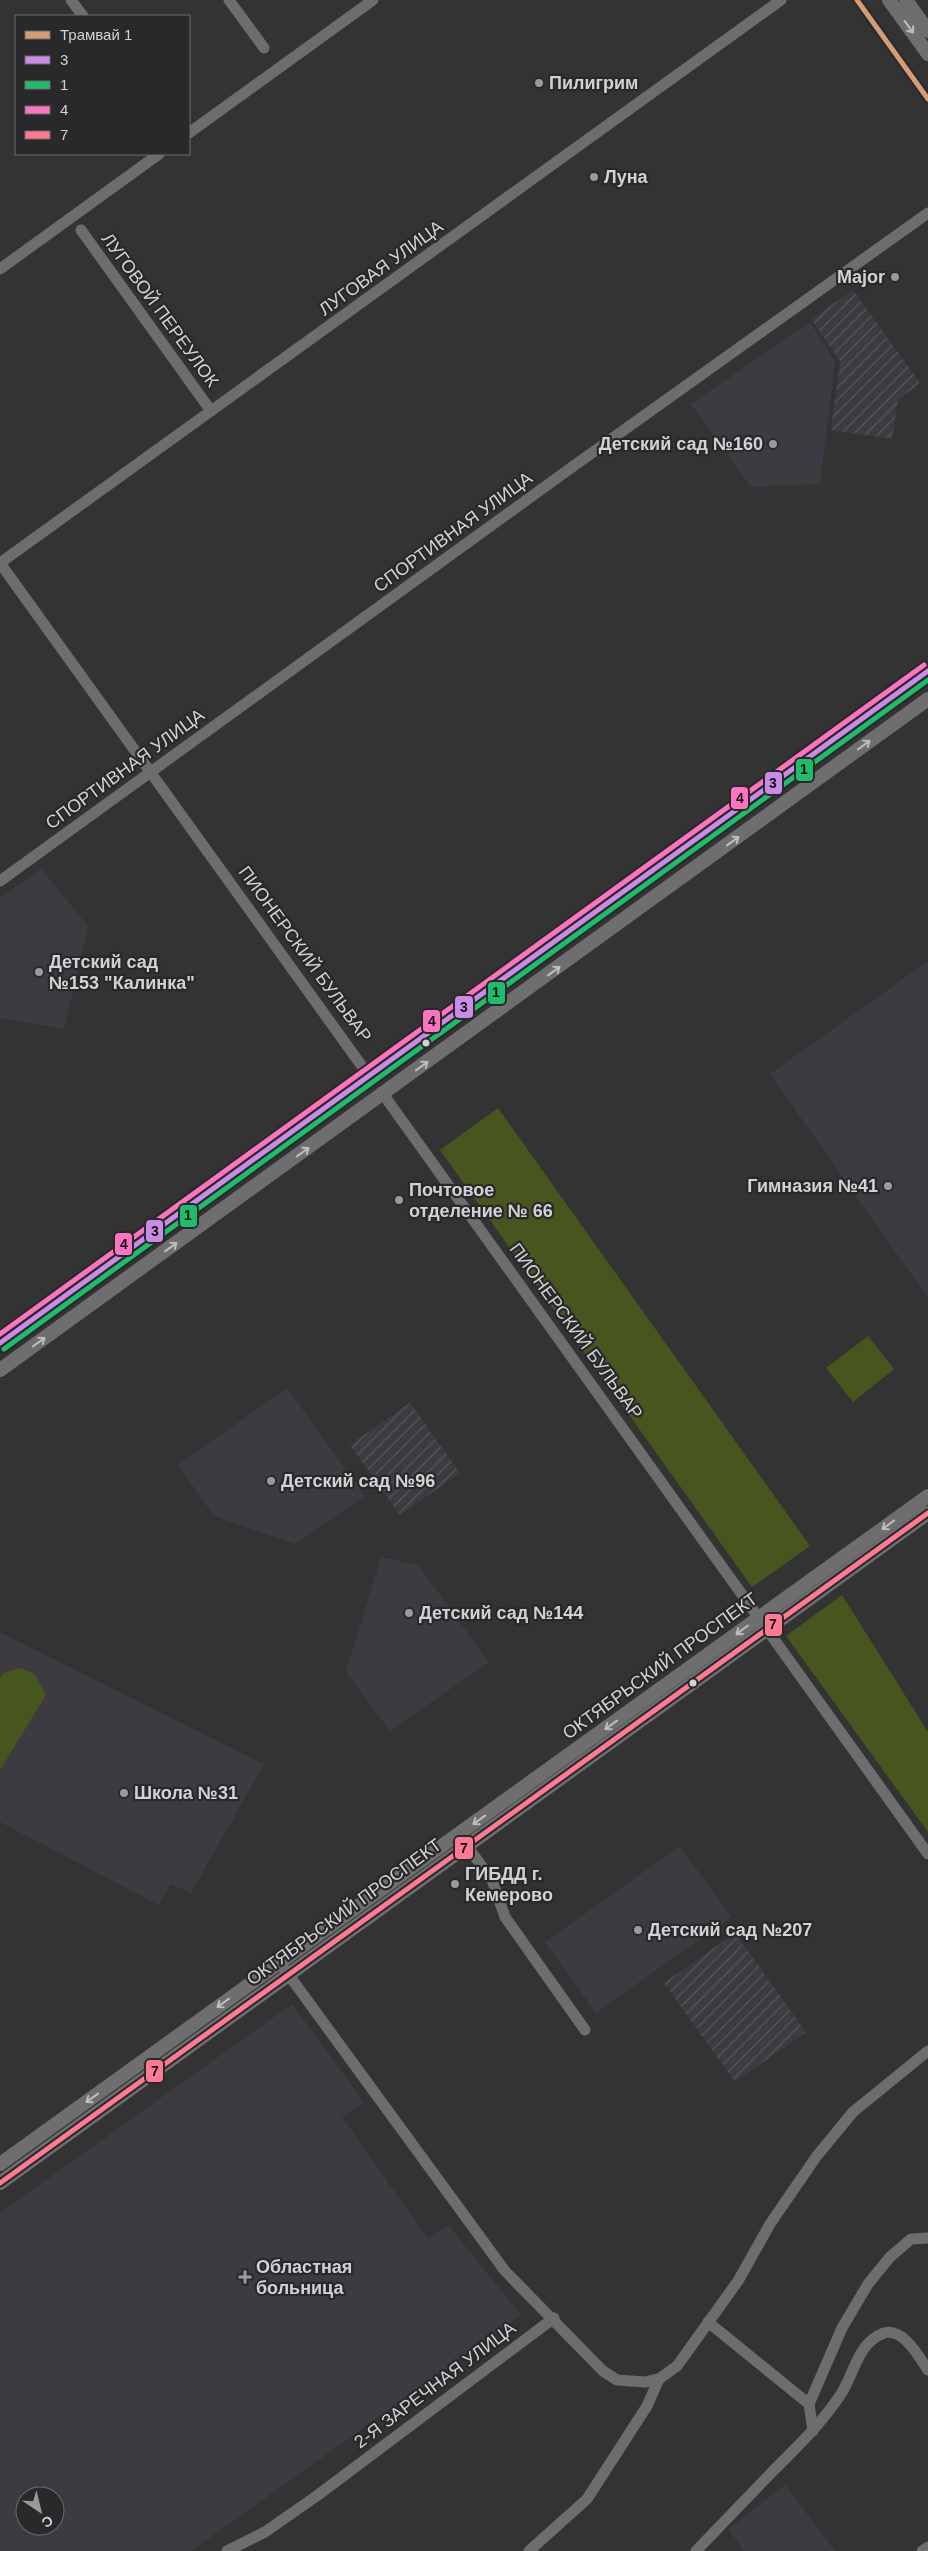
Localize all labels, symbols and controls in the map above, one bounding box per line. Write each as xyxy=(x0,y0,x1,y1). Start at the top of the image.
legend xyxy=(15,15,190,155)
one-way arrow xyxy=(903,20,914,33)
text: Трамвай 1 xyxy=(60,26,132,43)
text: 3 xyxy=(60,51,68,68)
place label: Пилигрим xyxy=(549,73,638,93)
text: 1 xyxy=(60,76,68,93)
marker: Пилигрим xyxy=(533,77,545,89)
text: 4 xyxy=(60,101,68,118)
text: 7 xyxy=(60,126,68,143)
place label: Луна xyxy=(604,167,649,187)
marker: Луна xyxy=(588,171,600,183)
street label: ЛУГОВАЯ УЛИЦА xyxy=(315,216,447,320)
street label: ЛУГОВОЙ ПЕРЕУЛОК xyxy=(97,229,224,391)
place label: Major xyxy=(837,267,885,287)
marker: Major xyxy=(889,271,901,283)
place label: Детский сад №160 xyxy=(599,434,763,454)
marker: Детский сад №160 xyxy=(767,438,779,450)
street label: СПОРТИВНАЯ УЛИЦА xyxy=(370,468,536,596)
street label: СПОРТИВНАЯ УЛИЦА xyxy=(42,705,208,833)
one-way arrow xyxy=(857,740,870,751)
line badge: 1 xyxy=(795,758,814,782)
text: 1 xyxy=(800,761,808,777)
line badge: 3 xyxy=(764,771,783,795)
text: 3 xyxy=(769,775,777,791)
line badge: 4 xyxy=(730,786,749,810)
text: 4 xyxy=(736,790,744,806)
one-way arrow xyxy=(726,836,739,847)
street label: ПИОНЕРСКИЙ БУЛЬВАР xyxy=(235,862,376,1046)
place label: Детский сад №153 "Калинка" xyxy=(49,952,195,993)
marker: Детский сад №153 "Калинка" xyxy=(33,966,45,978)
one-way arrow xyxy=(547,966,561,976)
line badge: 1 xyxy=(487,981,506,1005)
text: 1 xyxy=(492,984,500,1000)
line badge: 3 xyxy=(454,995,474,1019)
text: 3 xyxy=(460,999,468,1015)
line badge: 4 xyxy=(422,1009,441,1033)
text: 4 xyxy=(428,1013,436,1029)
unlabelled marker xyxy=(421,1038,431,1048)
one-way arrow xyxy=(415,1060,428,1071)
one-way arrow xyxy=(296,1147,310,1157)
place label: Гимназия №41 xyxy=(747,1176,878,1196)
place label: Почтовое отделение № 66 xyxy=(409,1180,553,1221)
marker: Гимназия №41 xyxy=(882,1180,894,1192)
marker: Почтовое отделение № 66 xyxy=(393,1194,405,1206)
line badge: 1 xyxy=(179,1204,198,1228)
text: 1 xyxy=(184,1207,192,1223)
line badge: 3 xyxy=(145,1219,164,1243)
text: 3 xyxy=(151,1223,159,1239)
line badge: 4 xyxy=(114,1232,133,1256)
text: 4 xyxy=(120,1236,128,1252)
street label: ПИОНЕРСКИЙ БУЛЬВАР xyxy=(506,1239,647,1423)
one-way arrow xyxy=(164,1242,178,1252)
one-way arrow xyxy=(32,1337,46,1347)
place label: Детский сад №96 xyxy=(281,1471,435,1491)
marker: Детский сад №96 xyxy=(265,1475,277,1487)
one-way arrow xyxy=(882,1520,896,1530)
street label: ОКТЯБРЬСКИЙ ПРОСПЕКТ xyxy=(558,1588,761,1743)
place label: Детский сад №144 xyxy=(419,1603,583,1623)
marker: Детский сад №144 xyxy=(403,1607,415,1619)
line badge: 7 xyxy=(764,1613,783,1637)
text: 7 xyxy=(769,1616,777,1632)
one-way arrow xyxy=(735,1625,749,1635)
unlabelled marker xyxy=(688,1678,698,1688)
one-way arrow xyxy=(604,1720,618,1730)
place label: Школа №31 xyxy=(134,1783,238,1803)
marker: Школа №31 xyxy=(118,1787,130,1799)
one-way arrow xyxy=(472,1815,486,1825)
street label: ОКТЯБРЬСКИЙ ПРОСПЕКТ xyxy=(242,1834,445,1989)
line badge: 7 xyxy=(454,1836,474,1860)
text: 7 xyxy=(460,1840,468,1856)
place label: ГИБДД г. Кемерово xyxy=(465,1864,553,1905)
marker: ГИБДД г. Кемерово xyxy=(449,1878,461,1890)
place label: Детский сад №207 xyxy=(648,1920,812,1940)
marker: Детский сад №207 xyxy=(632,1924,644,1936)
one-way arrow xyxy=(217,1998,231,2009)
line badge: 7 xyxy=(145,2059,164,2083)
text: 7 xyxy=(151,2063,159,2079)
one-way arrow xyxy=(85,2093,99,2103)
place label: Областная больница xyxy=(256,2257,352,2298)
marker: Областная больница xyxy=(238,2270,252,2284)
street label: 2-Я ЗАРЕЧНАЯ УЛИЦА xyxy=(350,2318,520,2452)
north arrow xyxy=(15,2486,65,2536)
text: С xyxy=(39,2512,56,2531)

